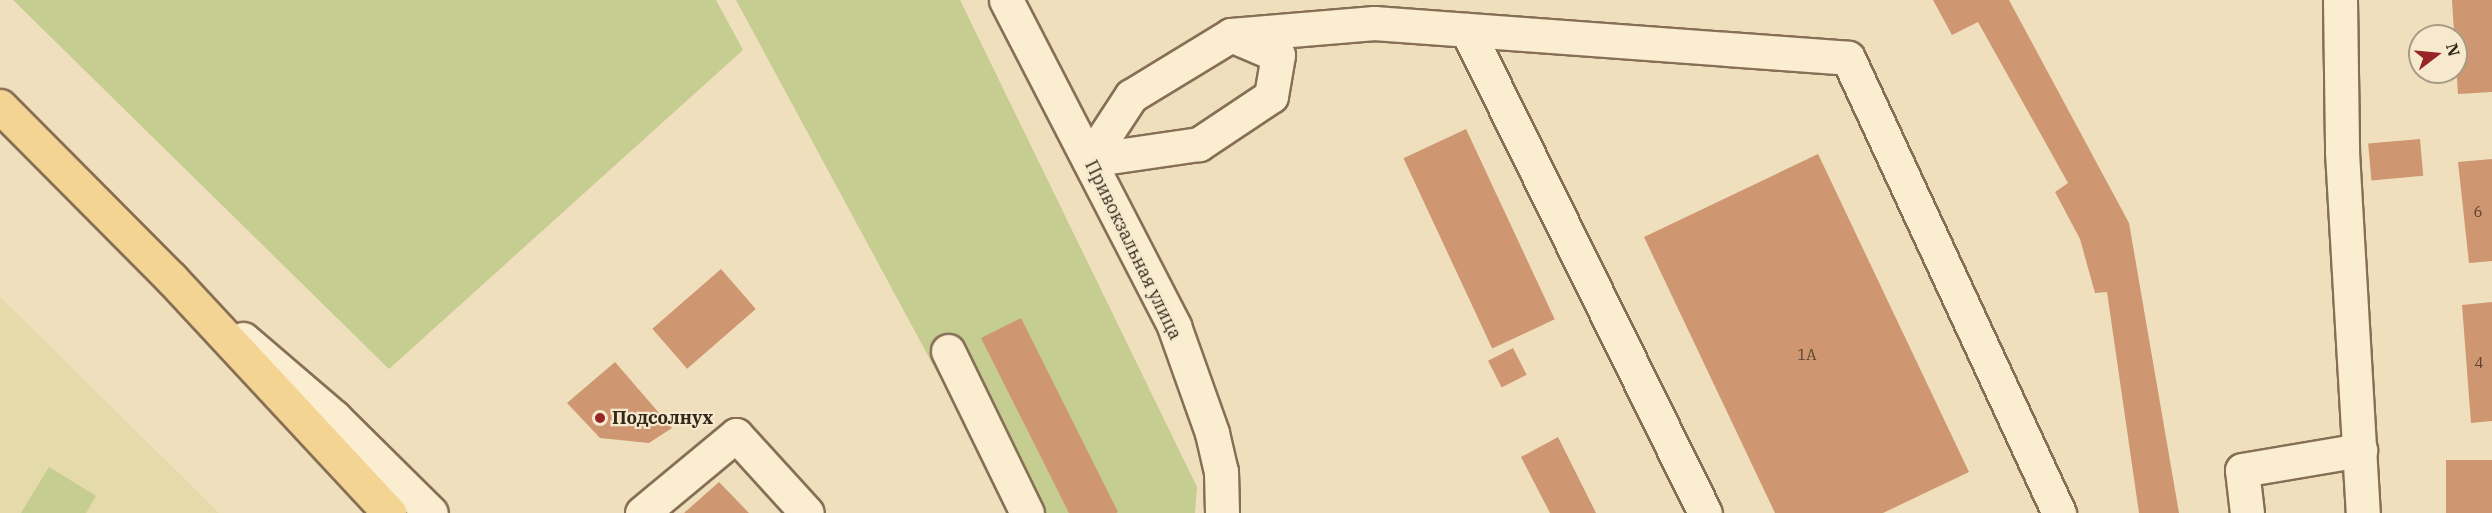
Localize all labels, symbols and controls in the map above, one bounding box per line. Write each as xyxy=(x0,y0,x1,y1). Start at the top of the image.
north arrow xyxy=(2408,24,2468,84)
text: N xyxy=(2442,41,2465,58)
street label: Привокзальная улица xyxy=(1080,157,1186,343)
house number: 6 xyxy=(2474,203,2482,221)
house number: 1А xyxy=(1797,346,1817,364)
house number: 4 xyxy=(2475,354,2483,372)
place label: Подсолнух xyxy=(612,407,713,429)
marker: Подсолнух xyxy=(593,411,607,425)

